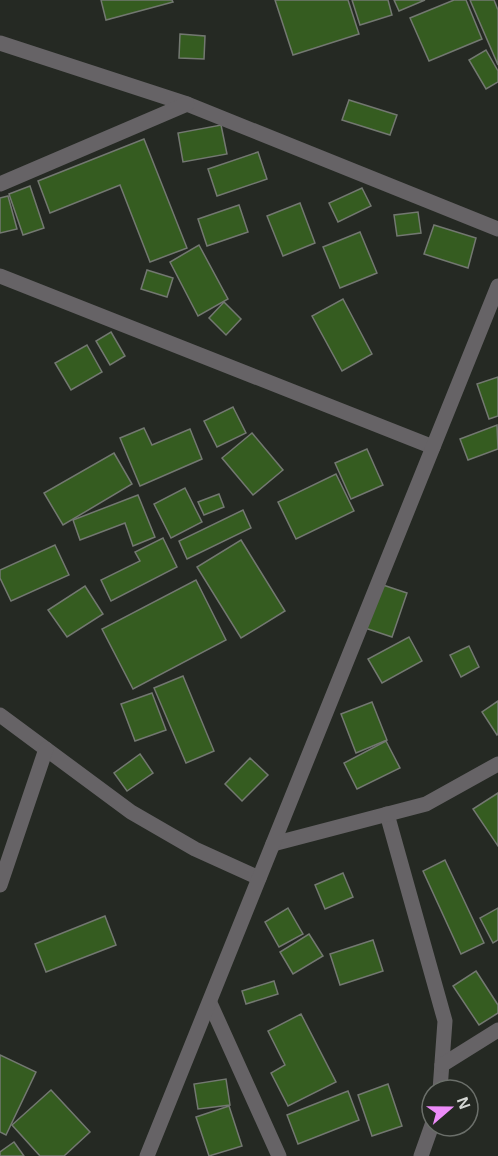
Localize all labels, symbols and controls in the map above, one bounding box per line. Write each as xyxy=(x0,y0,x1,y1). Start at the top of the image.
north arrow xyxy=(420,1078,480,1138)
text: N xyxy=(454,1095,474,1111)

